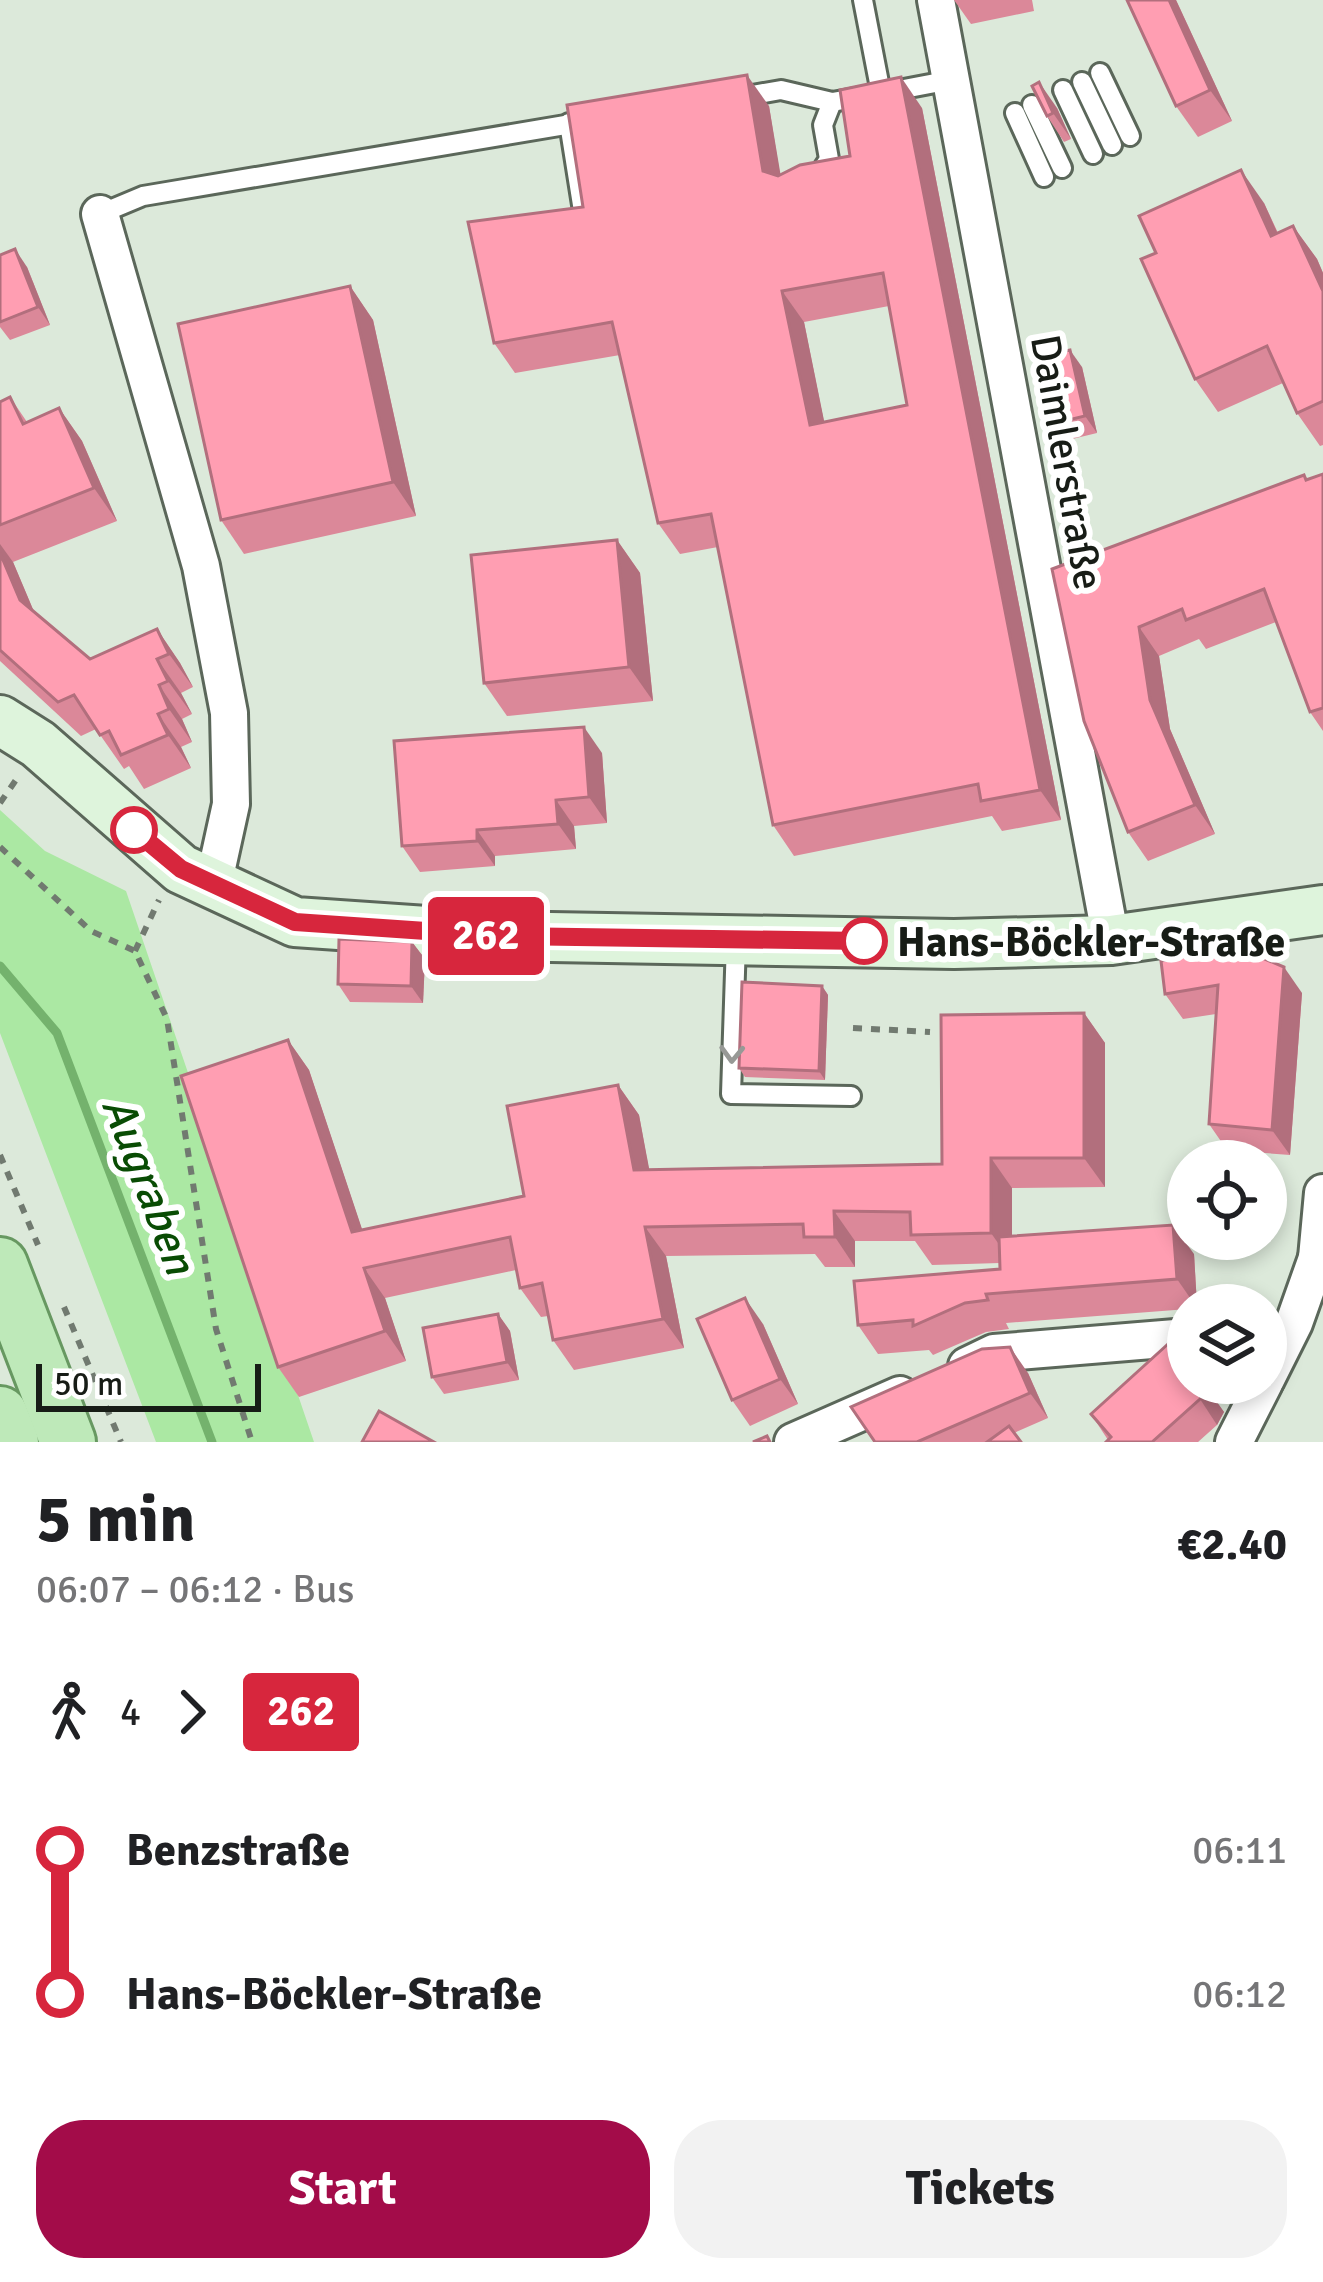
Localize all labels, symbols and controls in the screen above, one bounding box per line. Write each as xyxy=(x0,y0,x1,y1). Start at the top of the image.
street label: Daimlerstraße xyxy=(1019,331,1114,594)
unlabelled marker xyxy=(112,808,156,852)
line badge: 262 xyxy=(417,897,555,975)
text: 262 xyxy=(452,910,520,961)
place label: Hans-Böckler-Straße xyxy=(897,917,1285,968)
marker: Hans-Böckler-Straße xyxy=(842,919,886,963)
one-way arrow xyxy=(720,1045,746,1064)
water label: Augraben xyxy=(90,1089,208,1283)
map controls xyxy=(1167,1140,1287,1404)
button: locate xyxy=(1167,1140,1287,1260)
button: layers xyxy=(1167,1284,1287,1404)
scale bar xyxy=(36,1358,261,1411)
text: 50 m xyxy=(54,1364,123,1405)
text: 5 min xyxy=(36,1479,195,1560)
text: €2.40 xyxy=(1177,1517,1287,1572)
text: 06:07 – 06:12 · Bus xyxy=(36,1565,354,1613)
icon: walk xyxy=(36,1679,102,1745)
icon: forward xyxy=(159,1679,225,1745)
text: 262 xyxy=(267,1686,335,1737)
text: 4 xyxy=(120,1688,141,1736)
text: Benzstraße xyxy=(126,1823,350,1878)
text: 06:11 xyxy=(1192,1826,1287,1874)
text: Hans-Böckler-Straße xyxy=(126,1967,542,2022)
text: 06:12 xyxy=(1192,1970,1287,2018)
button: Start xyxy=(36,2120,650,2258)
button: Tickets xyxy=(674,2120,1287,2258)

